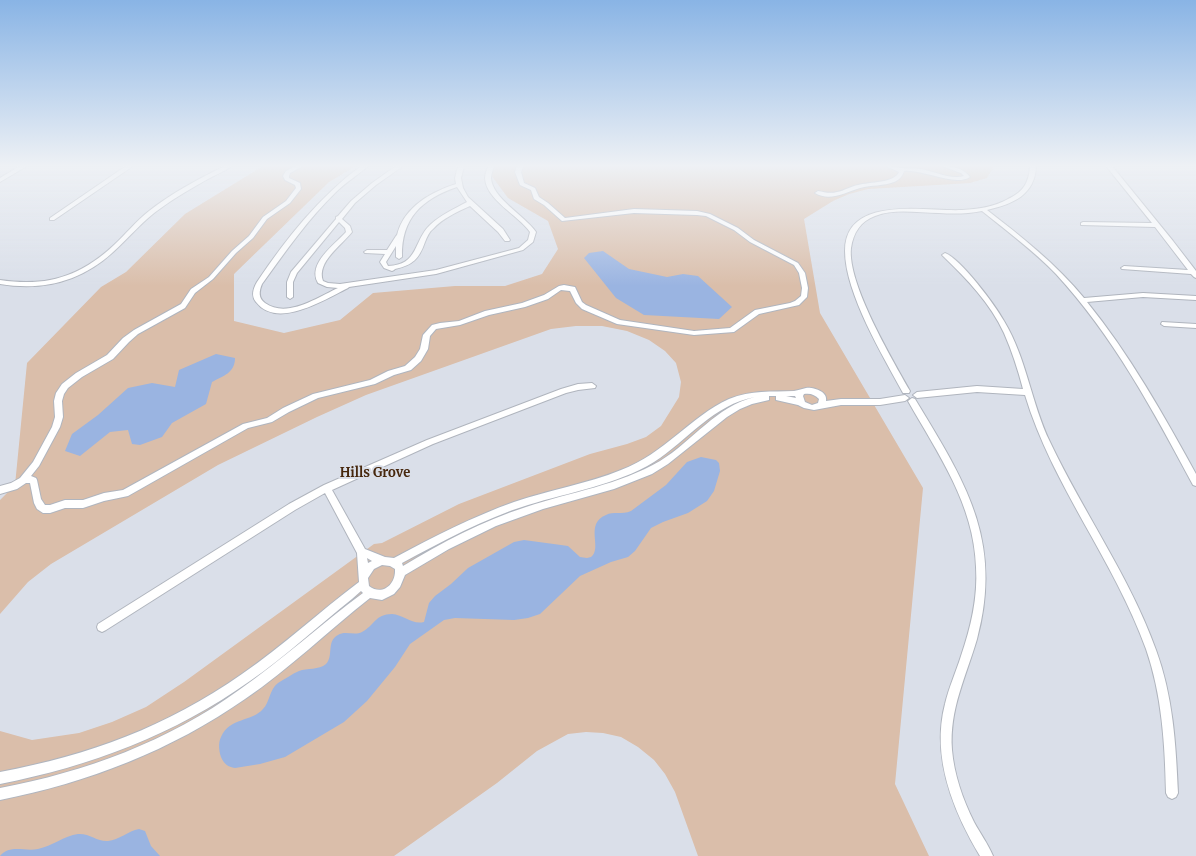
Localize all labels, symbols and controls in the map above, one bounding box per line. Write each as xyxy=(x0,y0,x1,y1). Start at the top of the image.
district label: Hills Grove xyxy=(340,465,410,481)

